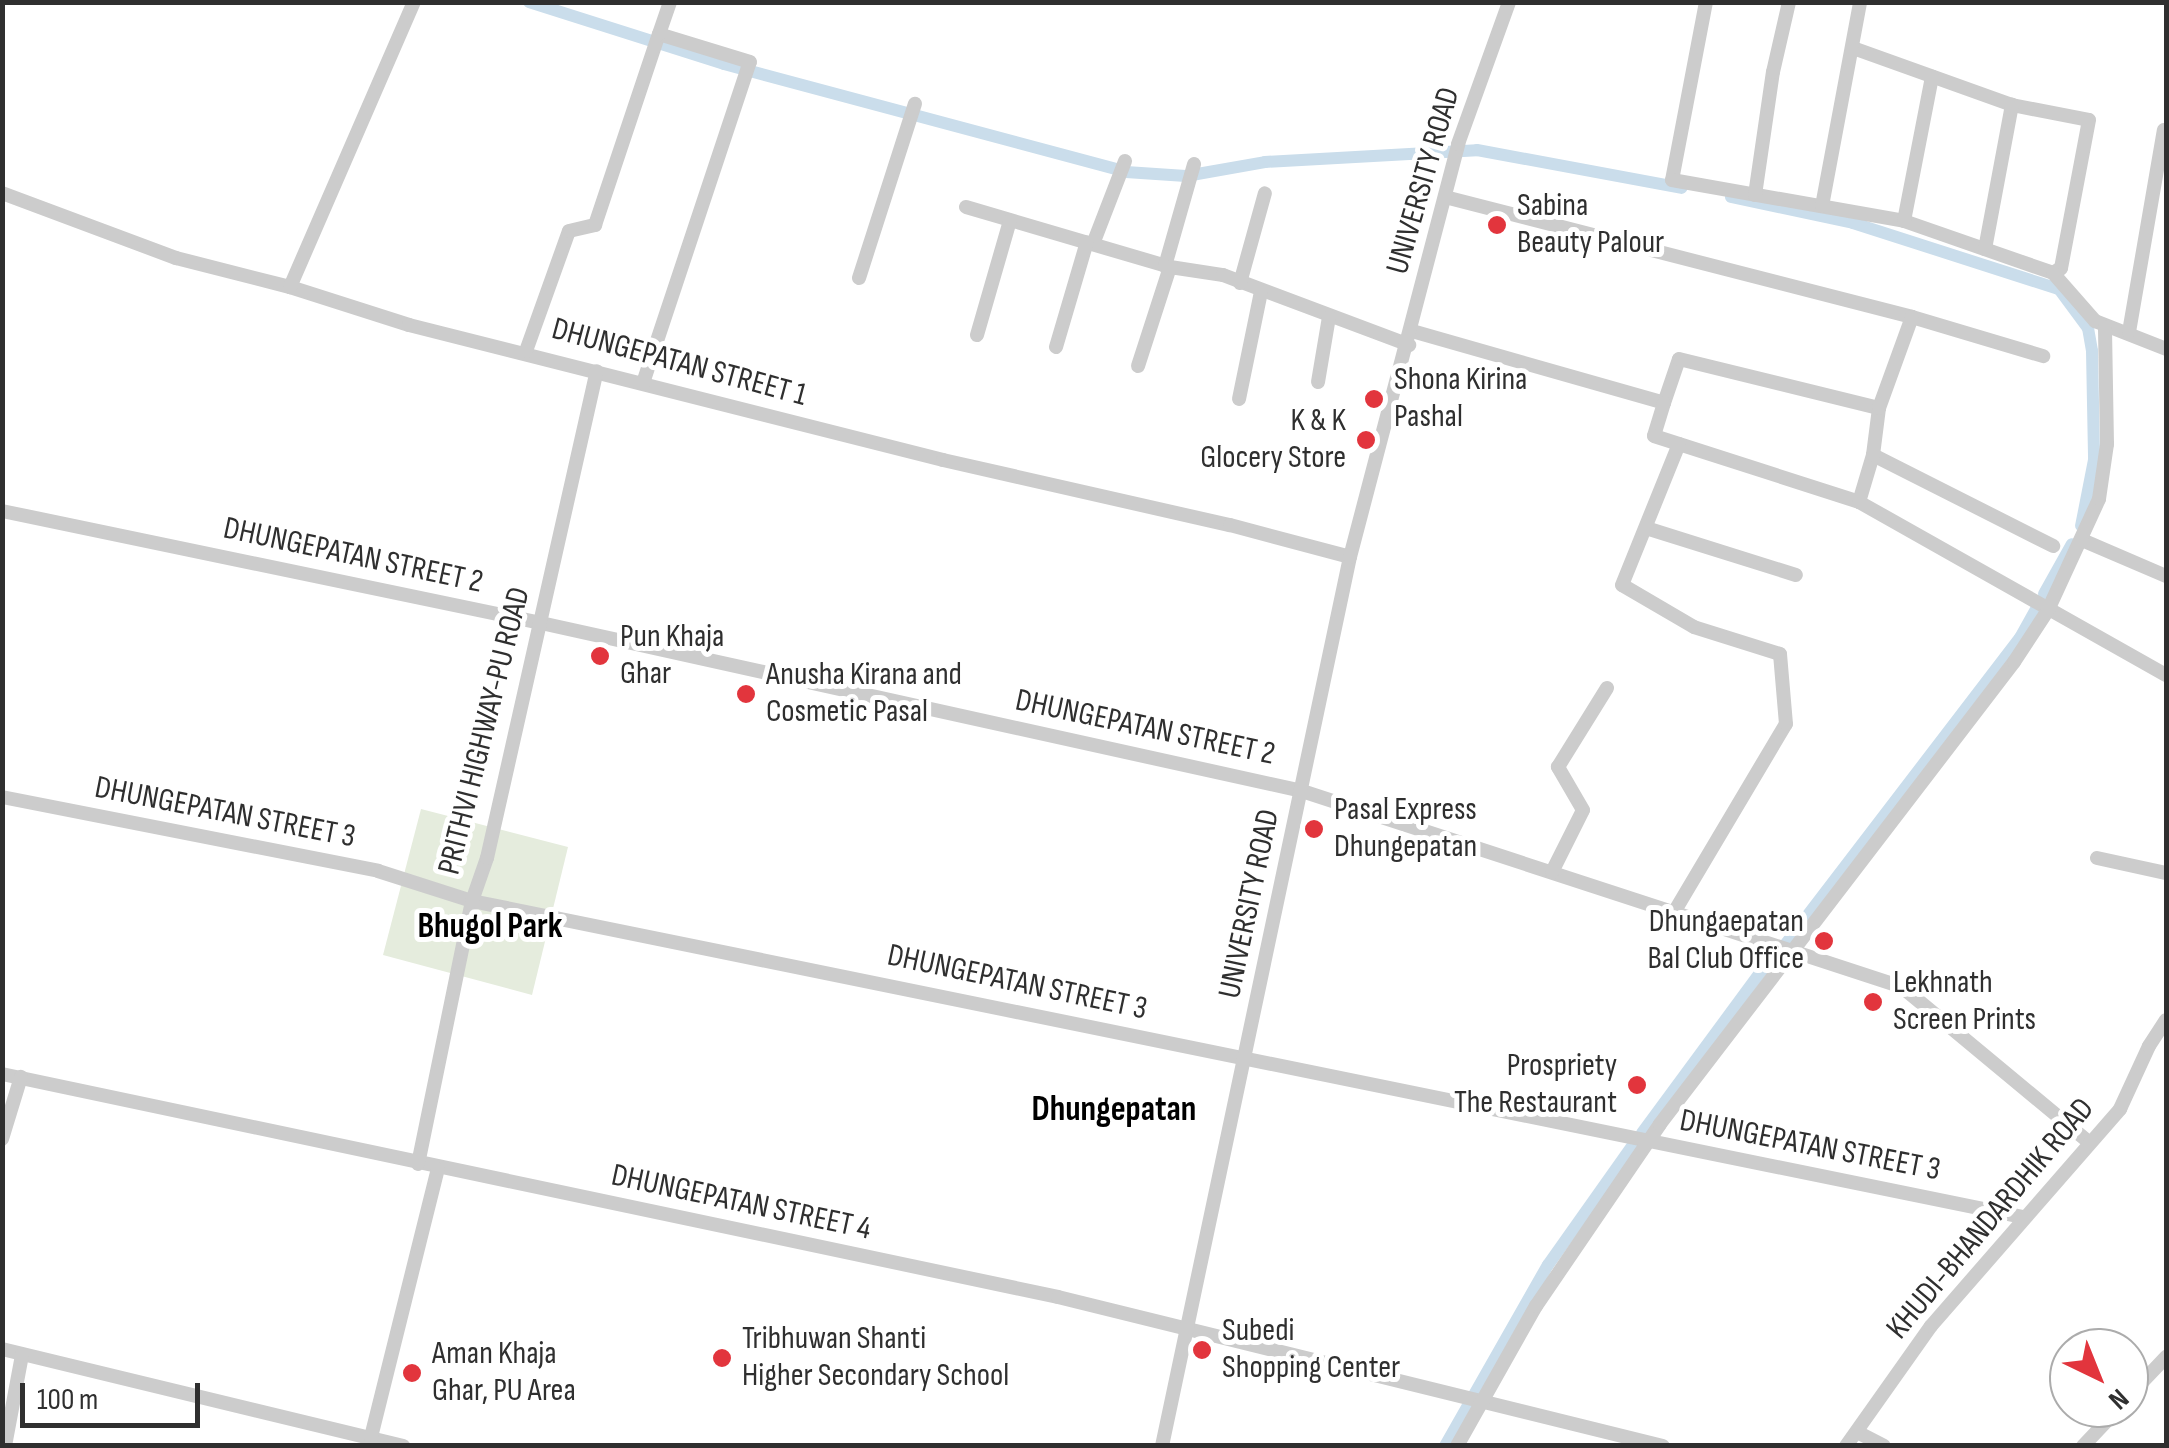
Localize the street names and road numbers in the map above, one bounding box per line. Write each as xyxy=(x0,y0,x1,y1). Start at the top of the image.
street label: UNIVERSITY ROAD xyxy=(1379,83,1469,279)
street label: DHUNGEPATAN STREET 1 xyxy=(547,311,811,415)
street label: DHUNGEPATAN STREET 2 xyxy=(220,510,486,602)
street label: PRITHVI HIGHWAY-PU ROAD xyxy=(431,583,539,879)
street label: DHUNGEPATAN STREET 2 xyxy=(1012,682,1278,774)
street label: DHUNGEPATAN STREET 3 xyxy=(92,769,358,857)
street label: UNIVERSITY ROAD xyxy=(1211,806,1289,1002)
street label: DHUNGEPATAN STREET 3 xyxy=(884,937,1150,1029)
street label: KHUDI-BHANDARDHIK ROAD xyxy=(1879,1091,2103,1347)
street label: DHUNGEPATAN STREET 3 xyxy=(1677,1102,1943,1190)
street label: DHUNGEPATAN STREET 4 xyxy=(608,1157,874,1249)

